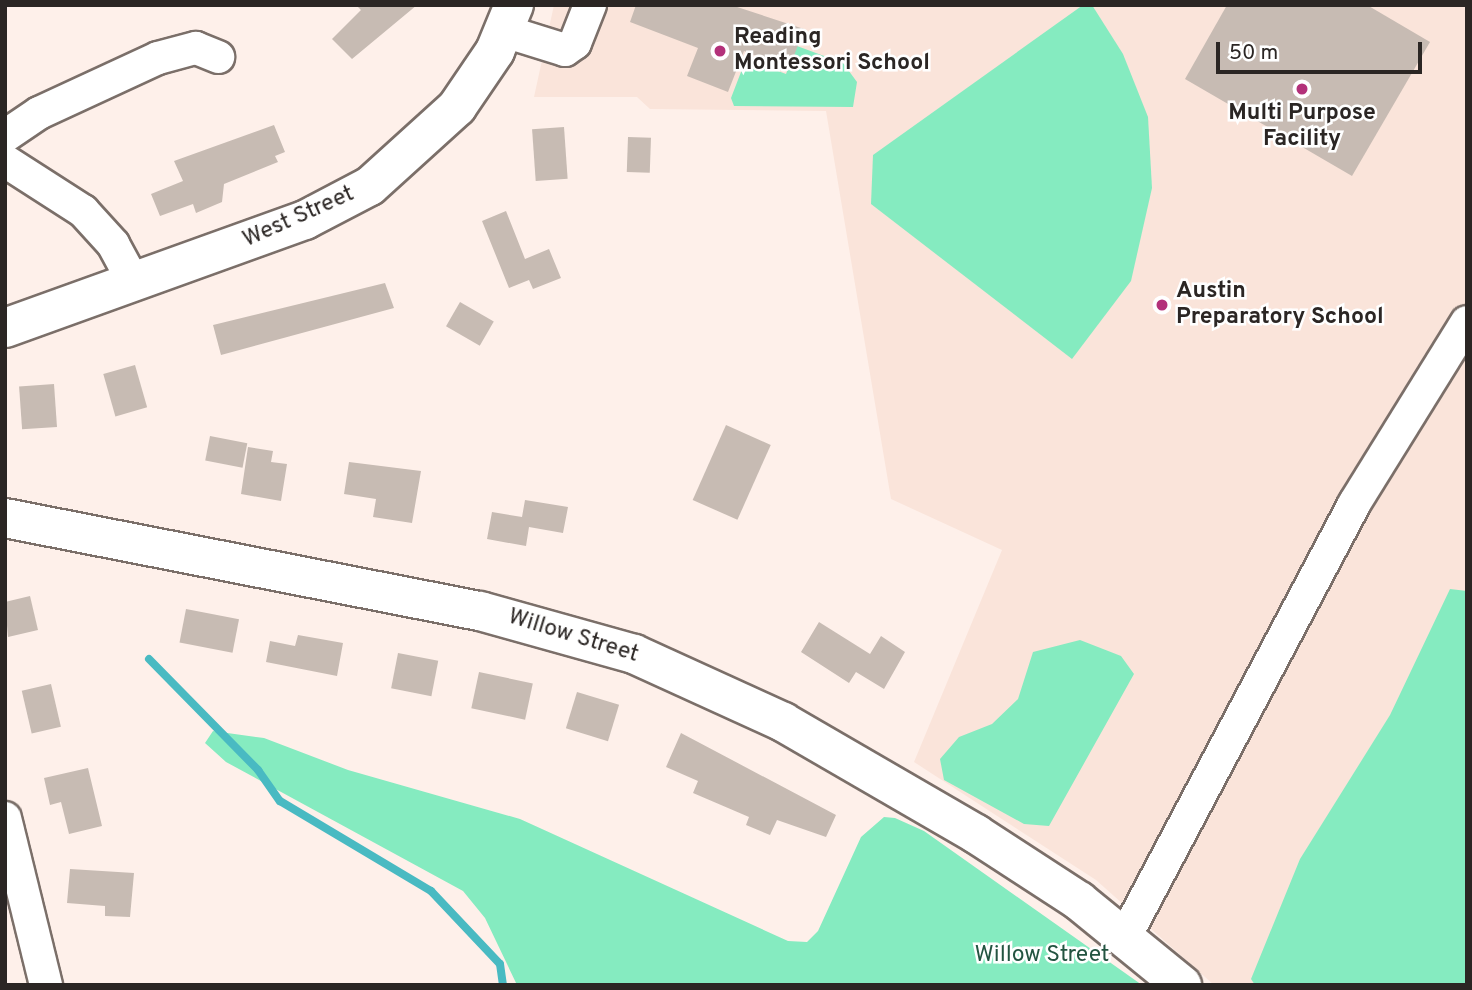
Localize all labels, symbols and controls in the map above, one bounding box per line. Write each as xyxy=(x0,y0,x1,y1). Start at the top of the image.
place label: Reading Montessori School xyxy=(734,24,930,78)
scale bar xyxy=(1220,28,1426,72)
text: 50 m xyxy=(1229,40,1278,67)
marker: Reading Montessori School xyxy=(712,43,728,59)
marker: Multi Purpose Facility xyxy=(1294,81,1310,97)
place label: Multi Purpose Facility xyxy=(1228,100,1376,154)
street label: West Street xyxy=(239,181,359,255)
place label: Austin Preparatory School xyxy=(1176,278,1384,332)
marker: Austin Preparatory School xyxy=(1154,297,1170,313)
street label: Willow Street xyxy=(504,604,642,670)
park label: Willow Street xyxy=(975,942,1109,970)

